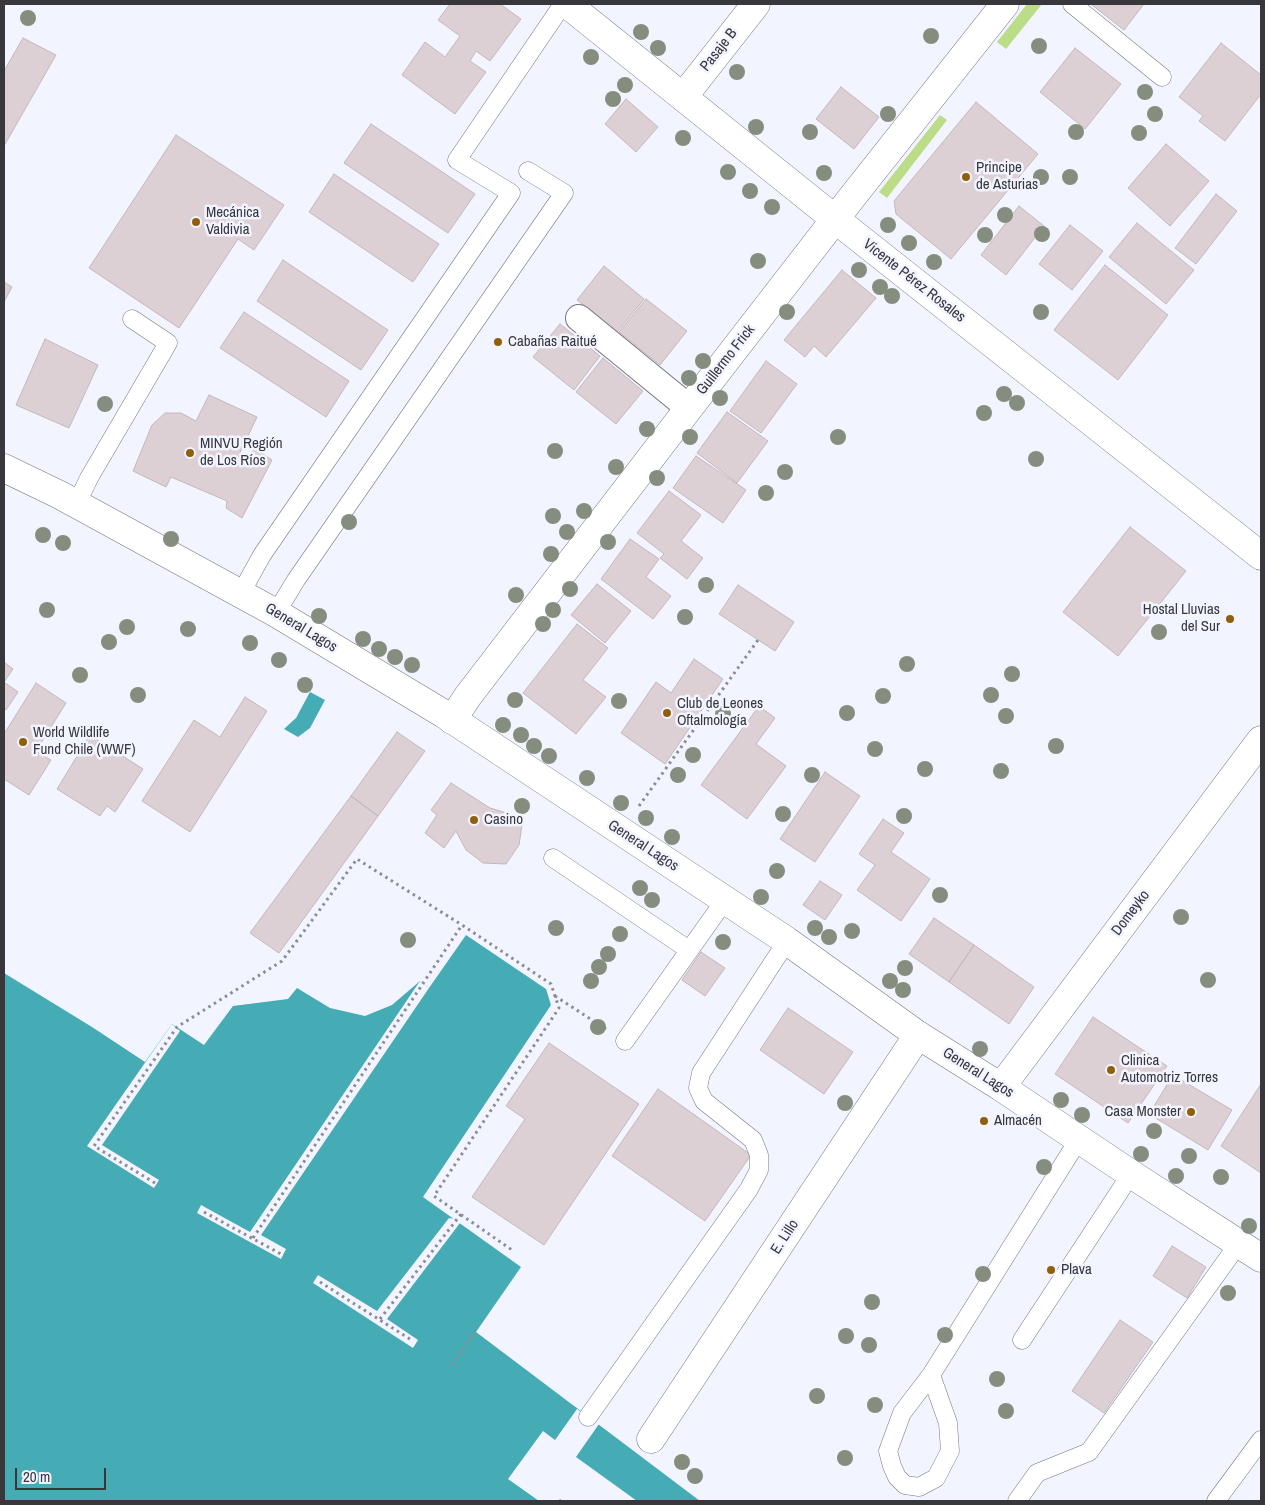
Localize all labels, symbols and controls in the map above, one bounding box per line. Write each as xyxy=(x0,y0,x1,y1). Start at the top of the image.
street label: Pasaje B xyxy=(697,25,741,75)
place label: Principe de Asturias xyxy=(976,159,1038,194)
marker: Principe de Asturias xyxy=(960,171,972,183)
place label: Mecánica Valdivia xyxy=(206,204,259,239)
marker: Mecánica Valdivia xyxy=(190,216,202,228)
street label: Vicente Pérez Rosales xyxy=(859,235,969,327)
street label: Guillermo Frick xyxy=(693,321,759,399)
place label: Cabañas Raitué xyxy=(508,333,597,351)
marker: Cabañas Raitué xyxy=(492,336,504,348)
place label: MINVU Región de Los Ríos xyxy=(200,435,283,470)
marker: MINVU Región de Los Ríos xyxy=(184,447,196,459)
street label: General Lagos xyxy=(262,600,340,656)
place label: Hostal Lluvias del Sur xyxy=(1143,601,1220,636)
marker: Hostal Lluvias del Sur xyxy=(1224,613,1236,625)
place label: Club de Leones Oftalmología xyxy=(677,695,763,730)
marker: Club de Leones Oftalmología xyxy=(661,707,673,719)
place label: World Wildlife Fund Chile (WWF) xyxy=(33,724,136,759)
marker: World Wildlife Fund Chile (WWF) xyxy=(17,736,29,748)
place label: Casino xyxy=(484,811,523,829)
marker: Casino xyxy=(468,814,480,826)
street label: General Lagos xyxy=(604,816,682,876)
street label: Domeyko xyxy=(1108,887,1154,939)
street label: General Lagos xyxy=(939,1044,1017,1102)
place label: Clinica Automotriz Torres xyxy=(1121,1052,1218,1087)
marker: Clinica Automotriz Torres xyxy=(1105,1064,1117,1076)
place label: Casa Monster xyxy=(1104,1103,1181,1121)
marker: Casa Monster xyxy=(1185,1106,1197,1118)
place label: Almacén xyxy=(994,1112,1042,1130)
marker: Almacén xyxy=(978,1115,990,1127)
street label: E. Lillo xyxy=(767,1216,803,1258)
place label: Plava xyxy=(1061,1261,1092,1279)
marker: Plava xyxy=(1045,1264,1057,1276)
scale bar xyxy=(18,1458,109,1490)
text: 20 m xyxy=(23,1466,50,1487)

